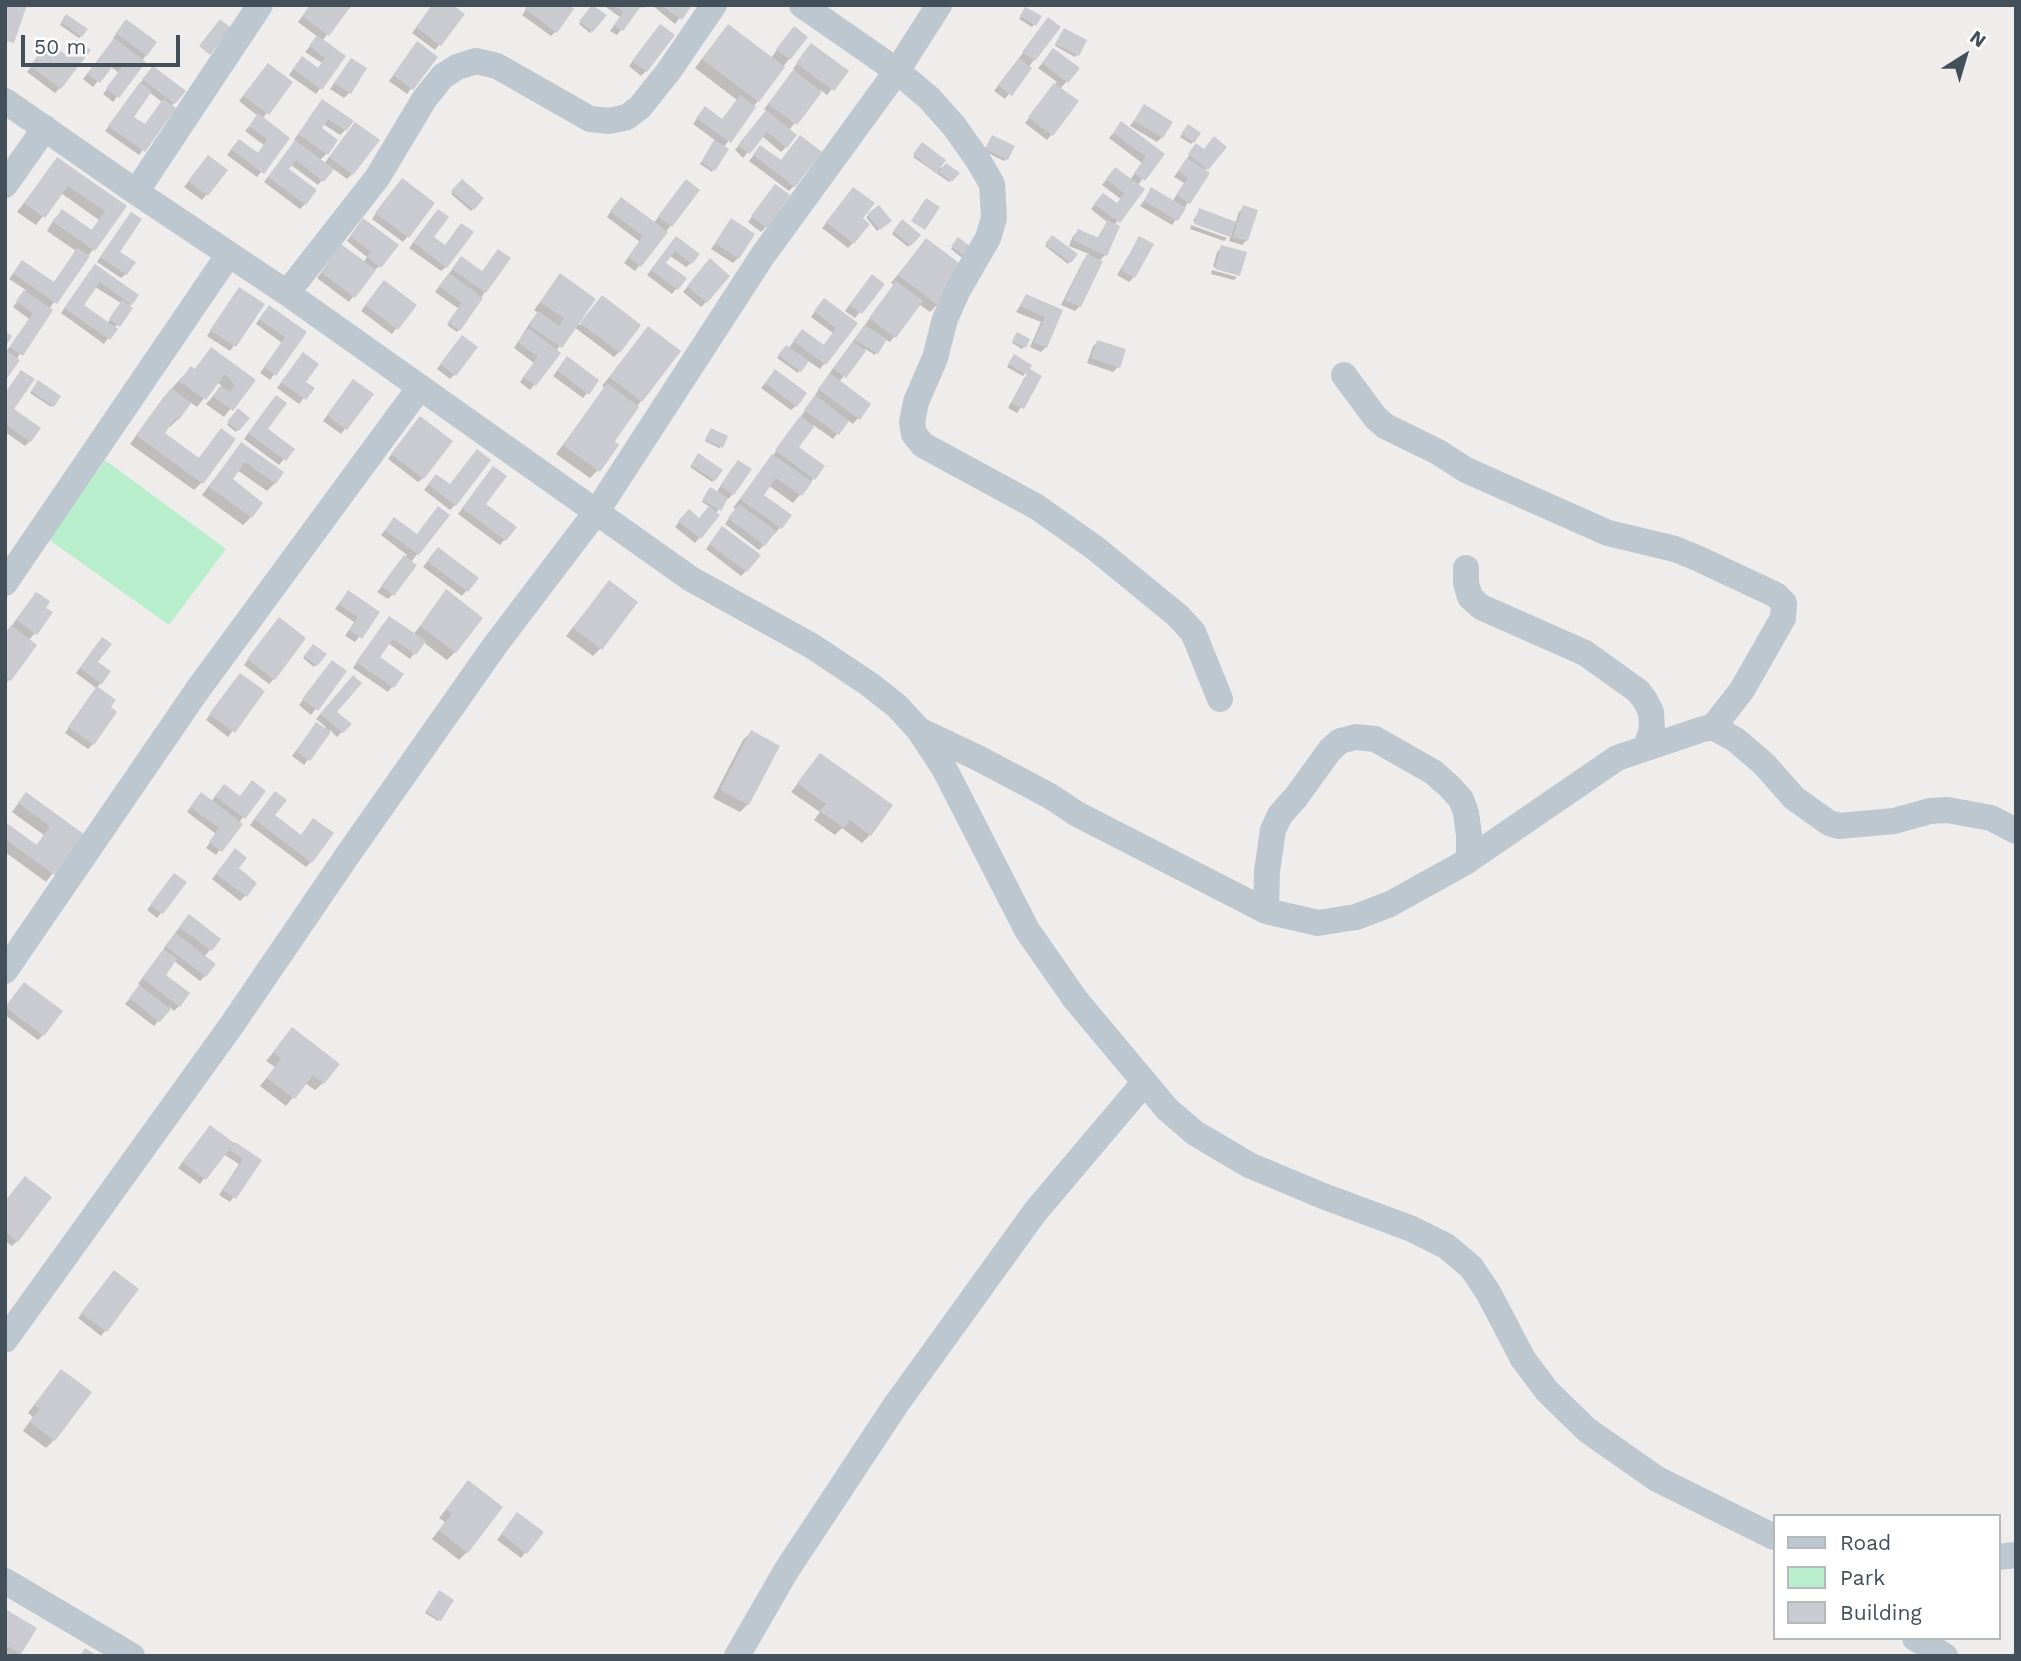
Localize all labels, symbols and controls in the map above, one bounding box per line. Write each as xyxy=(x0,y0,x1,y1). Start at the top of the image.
scale bar xyxy=(24,21,184,65)
north arrow xyxy=(1930,21,2000,91)
text: N xyxy=(1965,25,1990,52)
text: 50 m xyxy=(34,34,86,59)
legend xyxy=(1772,1514,2000,1640)
text: Road xyxy=(1840,1530,1891,1555)
text: Park xyxy=(1840,1565,1885,1590)
text: Building xyxy=(1840,1600,1922,1625)

